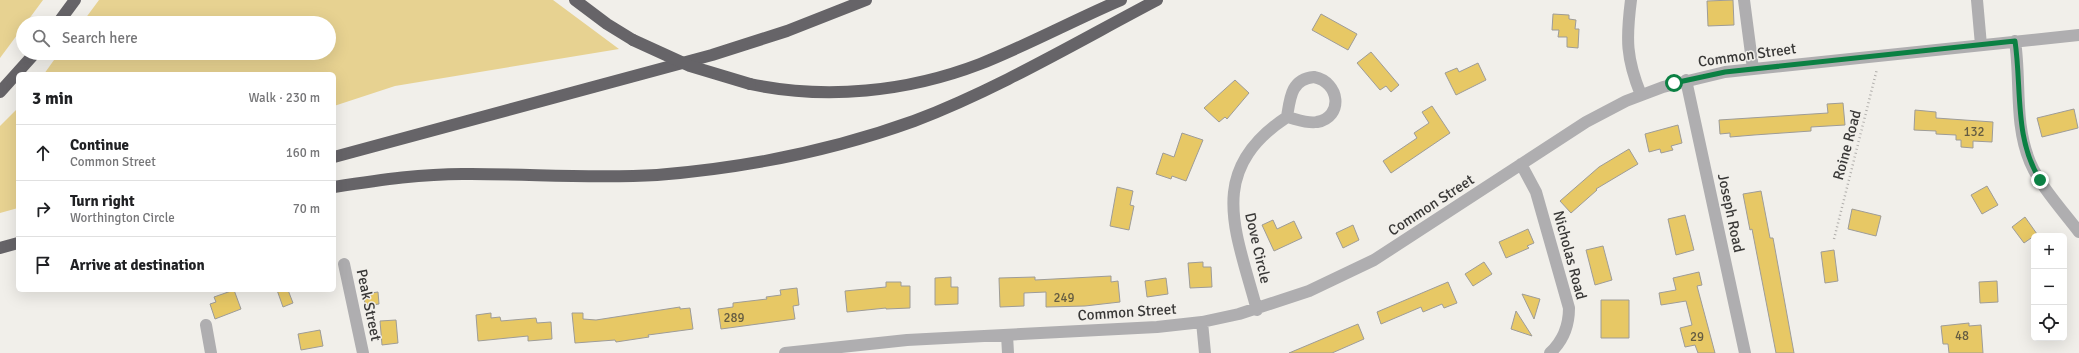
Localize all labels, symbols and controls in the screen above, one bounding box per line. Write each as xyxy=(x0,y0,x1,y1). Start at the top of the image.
search box xyxy=(16,16,336,60)
icon: search xyxy=(30,27,52,49)
text: Search here xyxy=(62,29,138,47)
street label: Common Street xyxy=(1697,39,1797,71)
route start xyxy=(1665,74,1683,92)
text: 3 min xyxy=(32,88,73,109)
text: Walk · 230 m xyxy=(249,90,320,106)
street label: Roine Road xyxy=(1829,108,1865,182)
house number: 132 xyxy=(1963,124,1985,140)
text: Continue xyxy=(70,136,129,154)
icon: ahead xyxy=(32,142,54,164)
text: 160 m xyxy=(286,145,320,161)
text: Common Street xyxy=(70,154,156,170)
street label: Common Street xyxy=(1385,170,1477,240)
route end xyxy=(2031,171,2049,189)
street label: Joseph Road xyxy=(1714,172,1748,254)
text: Turn right xyxy=(70,192,135,210)
icon: right xyxy=(32,198,54,220)
text: 70 m xyxy=(293,201,320,217)
street label: Nicholas Road xyxy=(1549,209,1591,301)
text: Worthington Circle xyxy=(70,210,175,226)
street label: Dove Circle xyxy=(1241,211,1275,285)
map controls xyxy=(2031,233,2067,341)
button: + xyxy=(2031,233,2067,269)
icon: arrive xyxy=(32,254,54,276)
text: Arrive at destination xyxy=(70,256,205,274)
street label: Peak Street xyxy=(353,267,385,343)
button: − xyxy=(2031,269,2067,305)
house number: 249 xyxy=(1053,290,1075,306)
street label: Common Street xyxy=(1077,300,1177,324)
button: locate xyxy=(2031,305,2067,341)
house number: 289 xyxy=(723,310,745,326)
house number: 48 xyxy=(1955,328,1969,344)
house number: 29 xyxy=(1690,329,1704,345)

